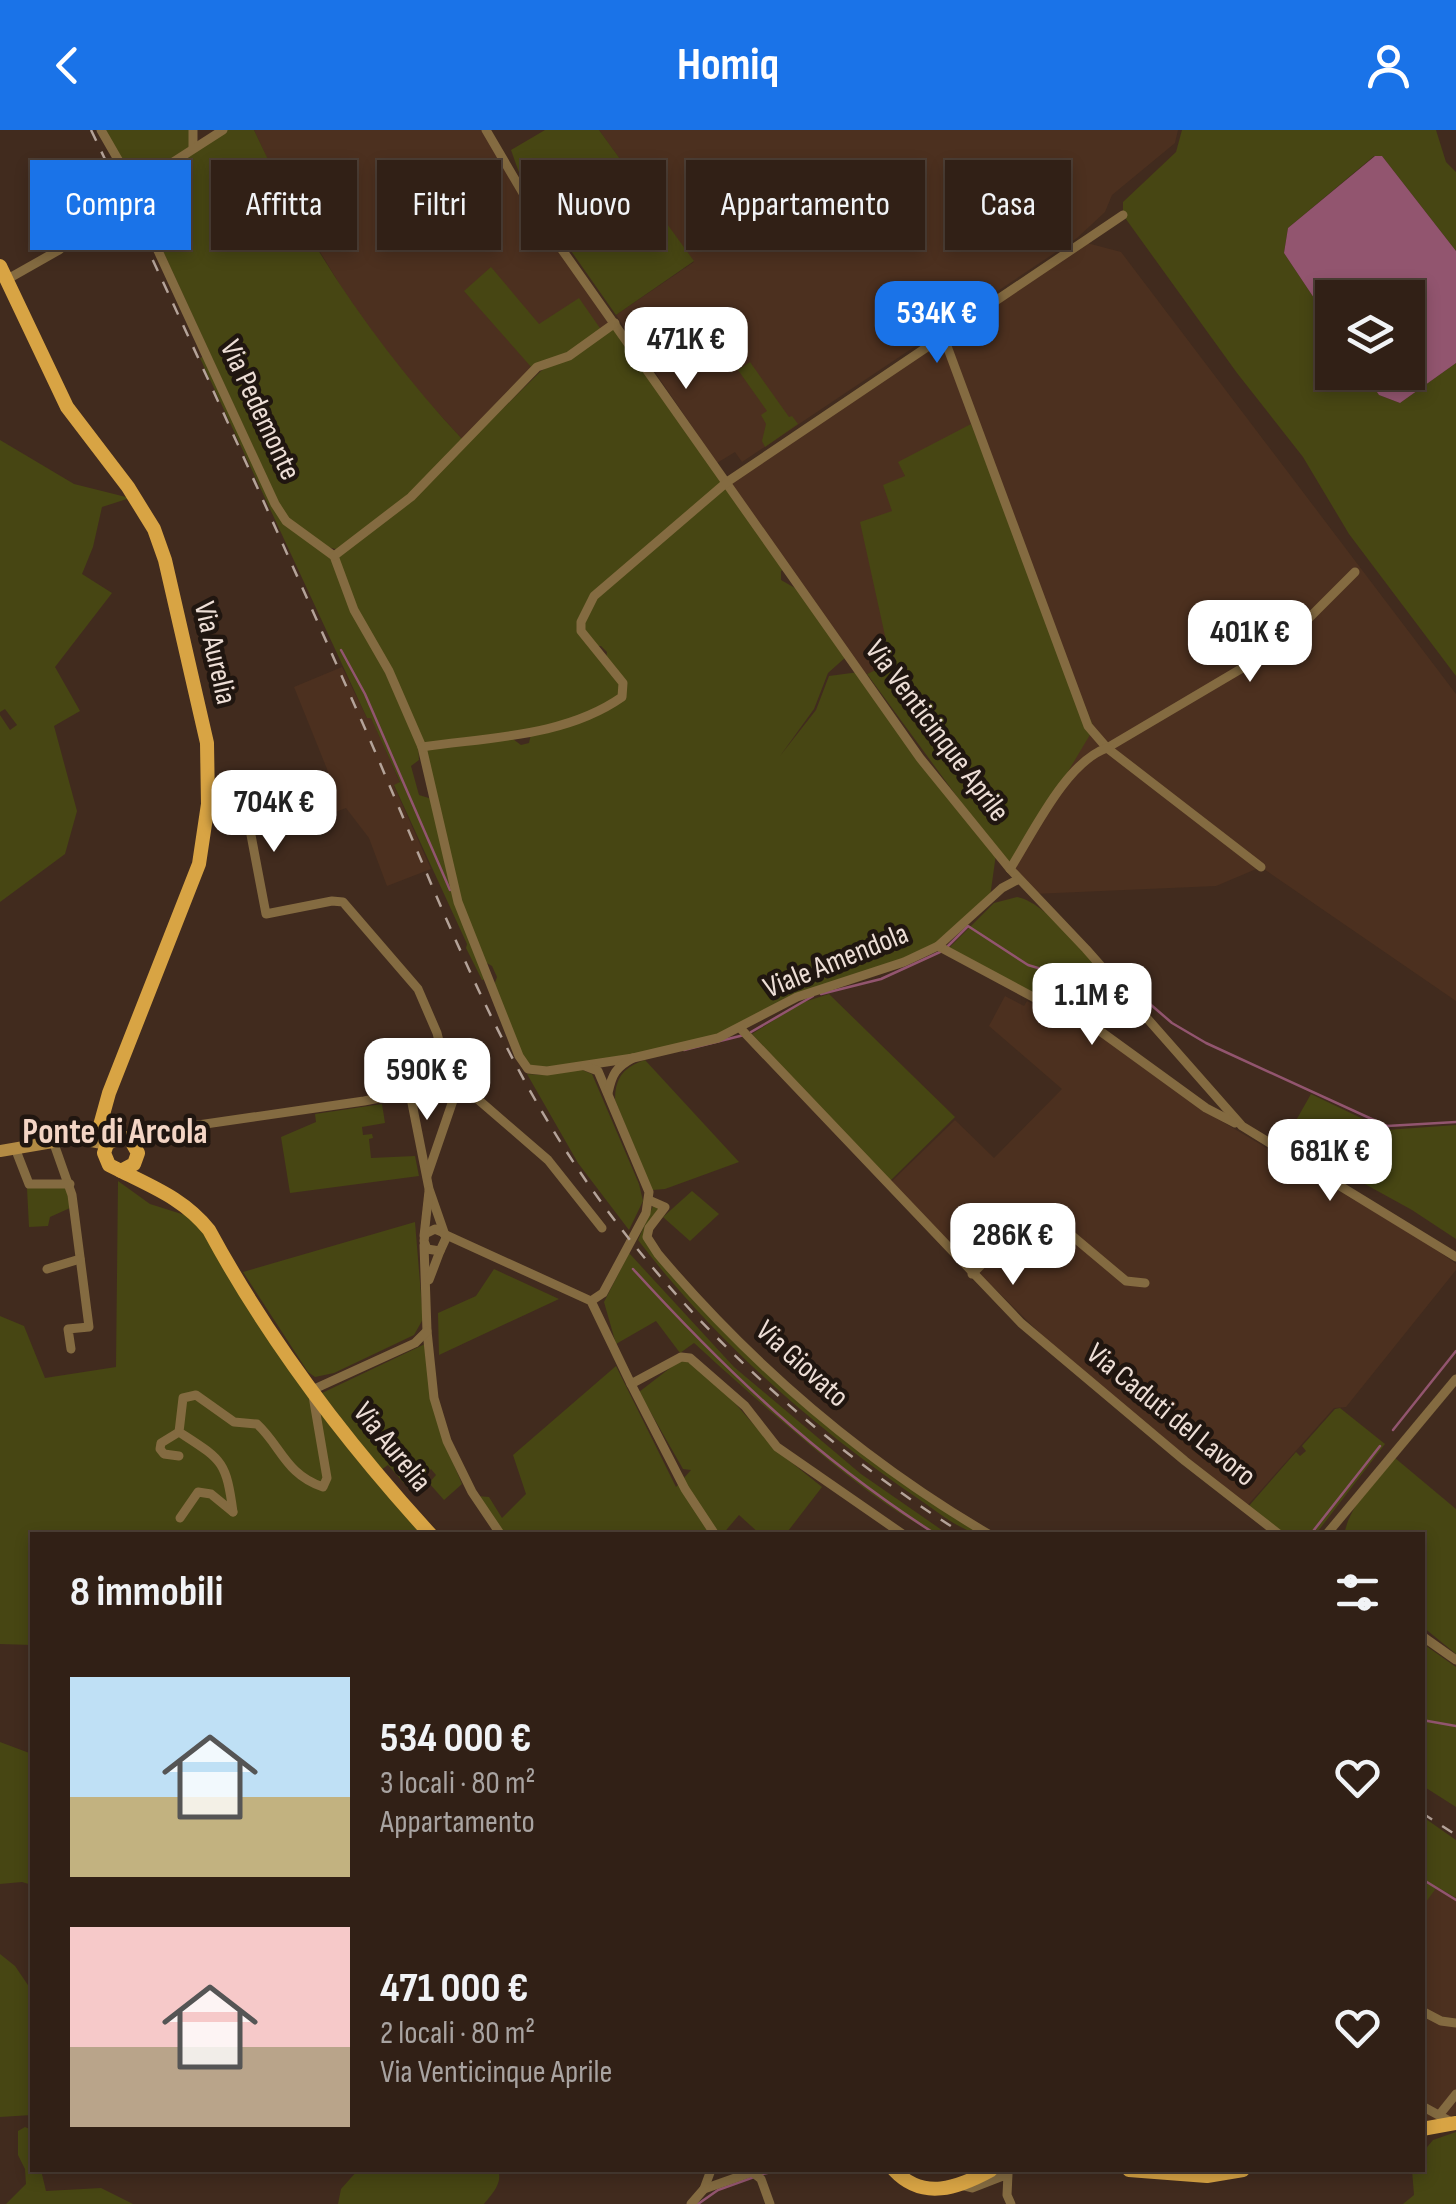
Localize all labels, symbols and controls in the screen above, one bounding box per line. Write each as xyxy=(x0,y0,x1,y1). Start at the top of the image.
icon: back xyxy=(40,38,95,93)
text: Homiq xyxy=(677,38,779,93)
icon: person xyxy=(1361,38,1416,93)
chip: Compra xyxy=(30,160,191,250)
chip: Affitta xyxy=(211,160,357,250)
chip: Filtri xyxy=(377,160,501,250)
chip: Nuovo xyxy=(521,160,666,250)
chip: Appartamento xyxy=(686,160,925,250)
chip: Casa xyxy=(945,160,1071,250)
map controls xyxy=(1315,280,1425,390)
button: layers xyxy=(1315,280,1425,390)
pin: 534K € xyxy=(856,281,1018,366)
text: 534K € xyxy=(897,294,977,333)
pin: 471K € xyxy=(605,307,767,392)
text: 471K € xyxy=(647,320,725,359)
street label: Via Pedemonte xyxy=(212,334,308,486)
street label: Via Aurelia xyxy=(186,598,244,708)
pin: 401K € xyxy=(1169,600,1331,685)
text: 401K € xyxy=(1210,613,1290,652)
street label: Via Venticinque Aprile xyxy=(857,633,1017,829)
pin: 704K € xyxy=(193,770,355,855)
text: 704K € xyxy=(233,783,315,822)
street label: Viale Amendola xyxy=(758,916,914,1006)
pin: 1.1M € xyxy=(1011,963,1173,1048)
text: 1.1M € xyxy=(1055,976,1129,1015)
pin: 590K € xyxy=(346,1038,508,1123)
text: 590K € xyxy=(386,1051,468,1090)
district label: Ponte di Arcola xyxy=(22,1111,208,1154)
pin: 681K € xyxy=(1249,1119,1411,1204)
text: 681K € xyxy=(1290,1132,1370,1171)
pin: 286K € xyxy=(932,1203,1094,1288)
text: 286K € xyxy=(972,1216,1054,1255)
street label: Via Giovato xyxy=(748,1313,856,1415)
street label: Via Caduti del Lavoro xyxy=(1079,1336,1263,1494)
street label: Via Aurelia xyxy=(345,1395,439,1499)
icon: filters xyxy=(1330,1565,1385,1620)
text: 8 immobili xyxy=(70,1567,223,1618)
text: 534 000 € xyxy=(380,1713,531,1764)
icon: home xyxy=(150,1717,270,1837)
icon: heart xyxy=(1330,1750,1385,1805)
text: 3 locali · 80 m² xyxy=(380,1764,535,1803)
text: Appartamento xyxy=(380,1803,535,1842)
text: 471 000 € xyxy=(380,1963,528,2014)
icon: home xyxy=(150,1967,270,2087)
icon: heart xyxy=(1330,2000,1385,2055)
text: 2 locali · 80 m² xyxy=(380,2014,535,2053)
text: Via Venticinque Aprile xyxy=(380,2053,612,2092)

